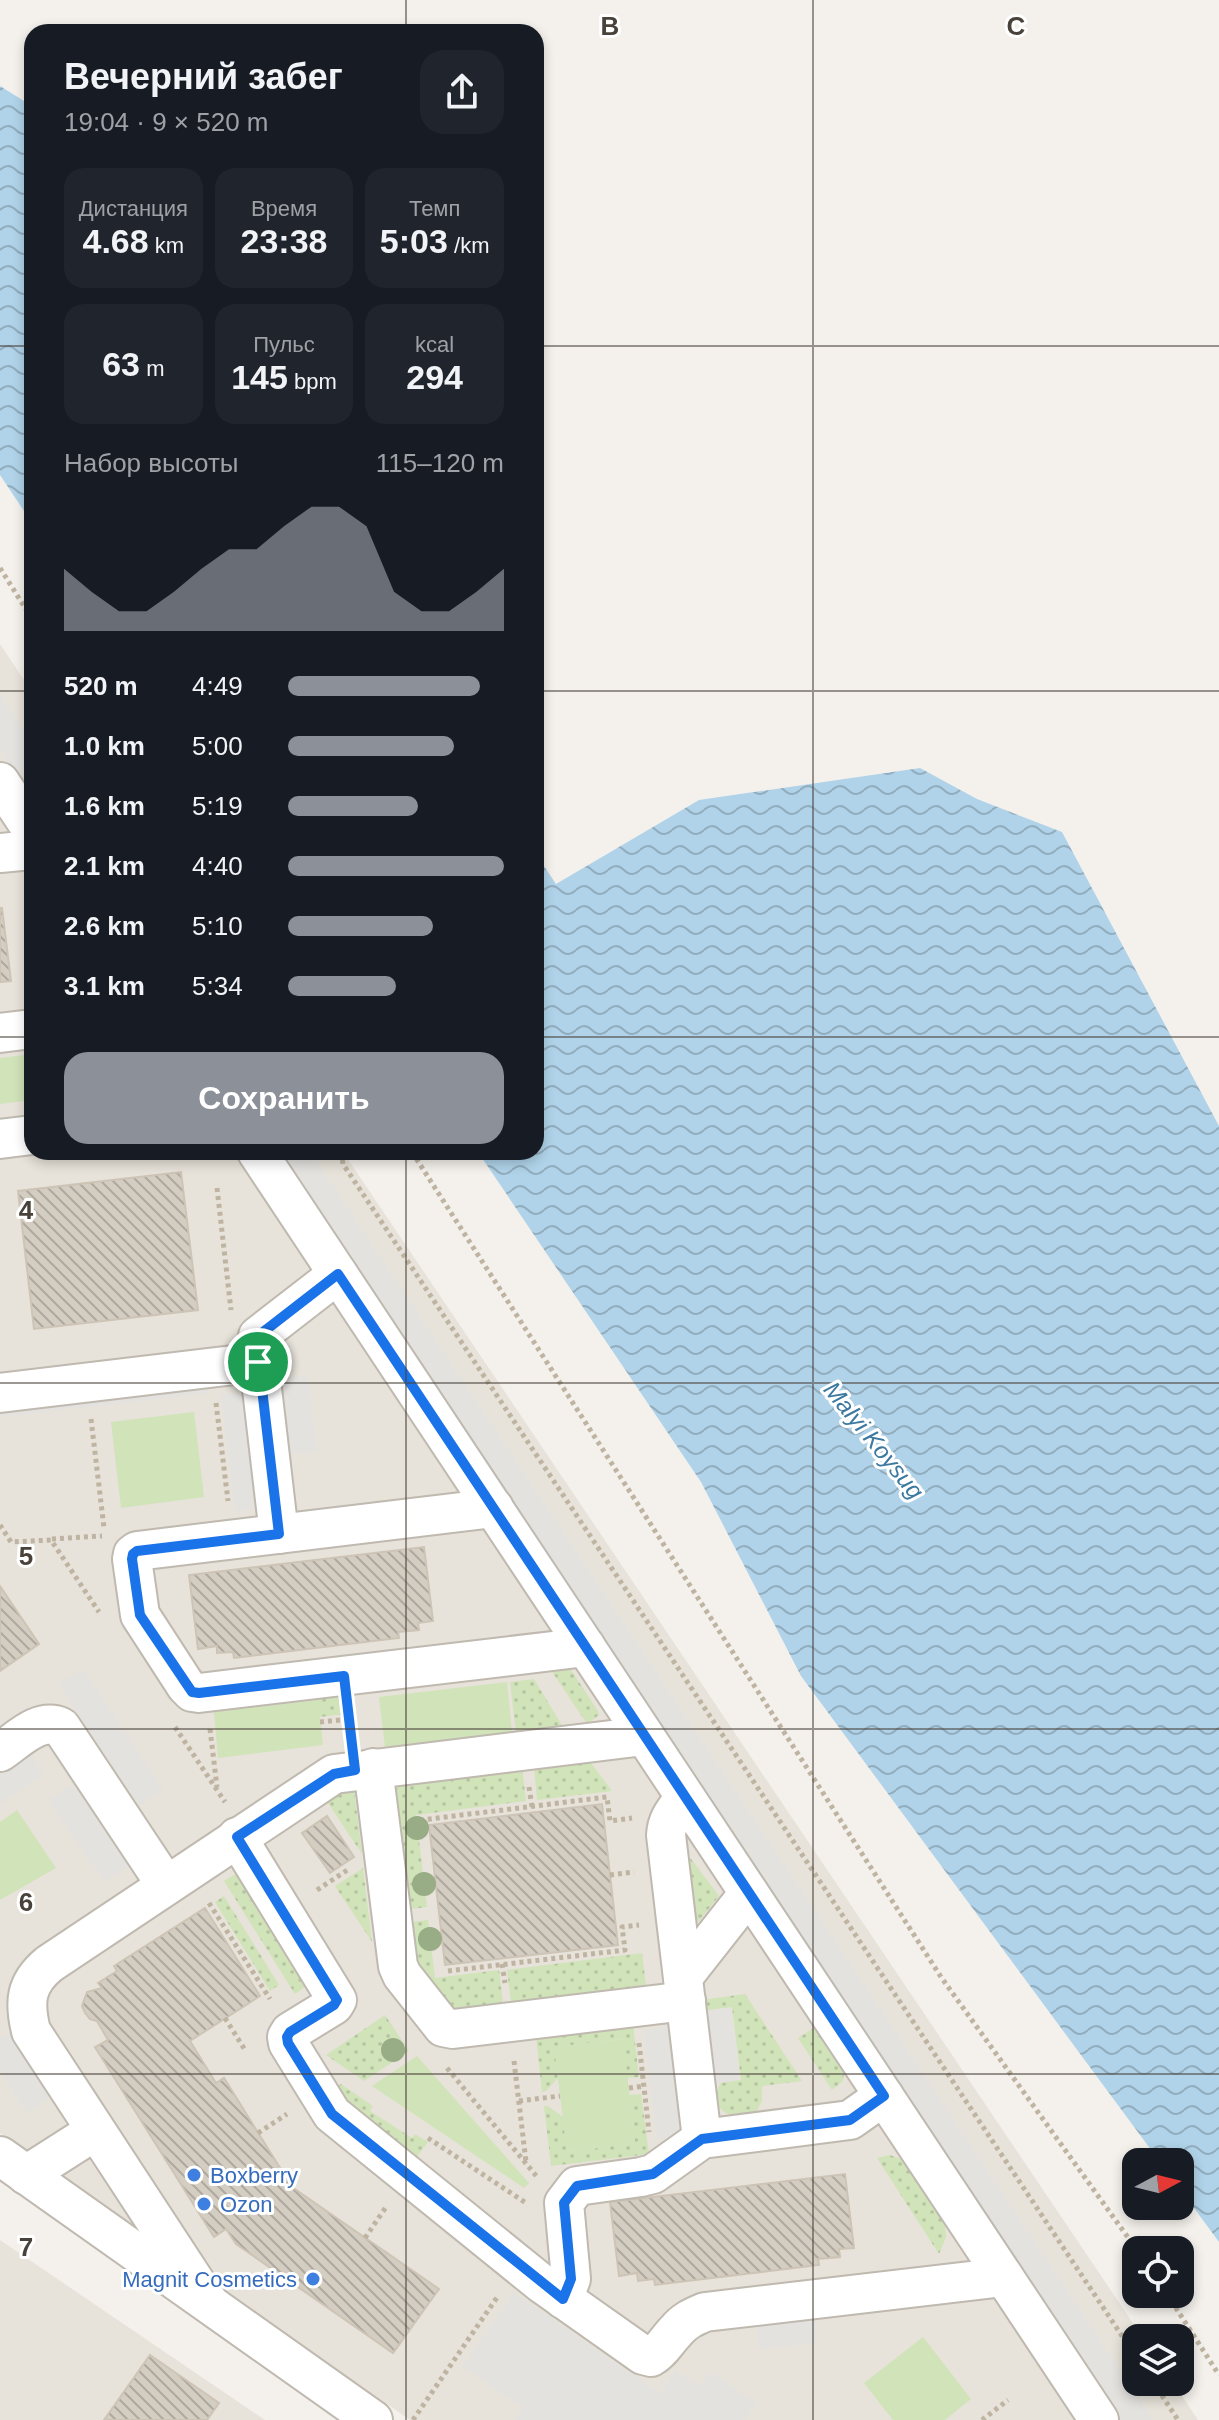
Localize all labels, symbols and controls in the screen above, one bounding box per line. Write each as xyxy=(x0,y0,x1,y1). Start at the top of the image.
text: B xyxy=(601,11,619,41)
text: C xyxy=(1007,11,1026,41)
button: share xyxy=(420,50,504,134)
text: Вечерний забег xyxy=(64,56,343,97)
text: 19:04 · 9 × 520 m xyxy=(64,107,269,137)
text: Дистанция xyxy=(79,196,188,221)
text: Время xyxy=(251,196,317,221)
text: Темп xyxy=(409,196,460,221)
text: 4.68 xyxy=(83,222,149,260)
text: 23:38 xyxy=(241,222,327,260)
text: 5:03 xyxy=(380,222,448,260)
text: km xyxy=(149,233,184,258)
text: /km xyxy=(448,233,489,258)
text: Пульс xyxy=(253,332,315,357)
text: kcal xyxy=(415,332,454,357)
text: 63 xyxy=(102,345,140,383)
text: m xyxy=(140,356,164,381)
text: 145 xyxy=(231,358,288,396)
text: 294 xyxy=(406,358,463,396)
text: bpm xyxy=(288,369,337,394)
text: Набор высоты xyxy=(64,448,239,478)
text: 115–120 m xyxy=(376,448,504,478)
text: 520 m xyxy=(64,671,138,701)
text: 4:49 xyxy=(192,671,243,701)
text: 1.0 km xyxy=(64,731,145,761)
text: 5:00 xyxy=(192,731,243,761)
text: 1.6 km xyxy=(64,791,145,821)
text: 5:19 xyxy=(192,791,243,821)
text: 2.1 km xyxy=(64,851,145,881)
text: 4:40 xyxy=(192,851,243,881)
text: 2.6 km xyxy=(64,911,145,941)
text: 5:10 xyxy=(192,911,243,941)
text: 3.1 km xyxy=(64,971,145,1001)
text: 5:34 xyxy=(192,971,243,1001)
button: Сохранить xyxy=(64,1052,504,1144)
text: 4 xyxy=(19,1195,34,1225)
pin xyxy=(224,1328,292,1396)
icon: arrive xyxy=(236,1340,280,1384)
water label: Malyi Koysug xyxy=(819,1376,930,1504)
text: 5 xyxy=(19,1541,33,1571)
text: 6 xyxy=(19,1887,33,1917)
north arrow xyxy=(1122,2148,1194,2220)
map controls xyxy=(1122,2148,1194,2396)
place label: Boxberry xyxy=(210,2163,298,2188)
marker: Boxberry xyxy=(185,2166,203,2184)
place label: Ozon xyxy=(220,2192,273,2217)
marker: Ozon xyxy=(195,2195,213,2213)
text: 7 xyxy=(19,2232,33,2262)
button: locate xyxy=(1122,2236,1194,2308)
place label: Magnit Cosmetics xyxy=(122,2267,297,2292)
marker: Magnit Cosmetics xyxy=(304,2270,322,2288)
button: layers xyxy=(1122,2324,1194,2396)

